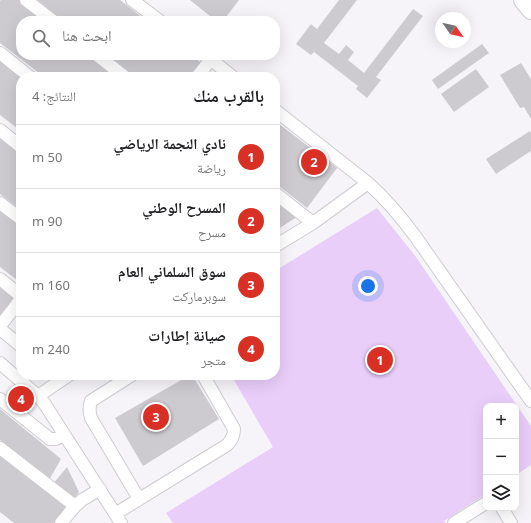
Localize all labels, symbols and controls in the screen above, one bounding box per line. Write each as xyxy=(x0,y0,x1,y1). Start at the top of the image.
north arrow xyxy=(435,12,471,48)
search box xyxy=(16,16,280,60)
text: ابحث هنا xyxy=(62,25,112,45)
icon: search xyxy=(30,27,52,49)
text: بالقرب منك xyxy=(193,84,264,107)
text: النتائج: 4 xyxy=(32,87,76,105)
text: نادي النجمة الرياضي xyxy=(114,133,226,153)
pin: 2 xyxy=(301,147,327,177)
text: 50 m xyxy=(32,148,62,166)
text: 1 xyxy=(247,148,255,166)
text: رياضة xyxy=(197,159,226,177)
text: المسرح الوطني xyxy=(142,197,226,217)
text: 90 m xyxy=(32,212,62,230)
text: 2 xyxy=(247,212,255,230)
text: مسرح xyxy=(198,223,226,241)
text: سوق السلماني العام xyxy=(118,261,226,281)
text: 160 m xyxy=(32,276,70,294)
text: 3 xyxy=(247,276,255,294)
your location xyxy=(358,276,378,296)
text: سوبرماركت xyxy=(172,287,226,305)
text: صيانة إطارات xyxy=(148,325,226,345)
text: 240 m xyxy=(32,340,70,358)
text: 4 xyxy=(247,340,255,358)
pin: 1 xyxy=(367,345,393,375)
text: متجر xyxy=(201,351,226,369)
pin: 4 xyxy=(8,384,34,414)
pin: 3 xyxy=(143,402,169,432)
map controls xyxy=(483,403,519,511)
button: + xyxy=(483,403,519,439)
button: − xyxy=(483,439,519,475)
button: layers xyxy=(483,475,519,511)

